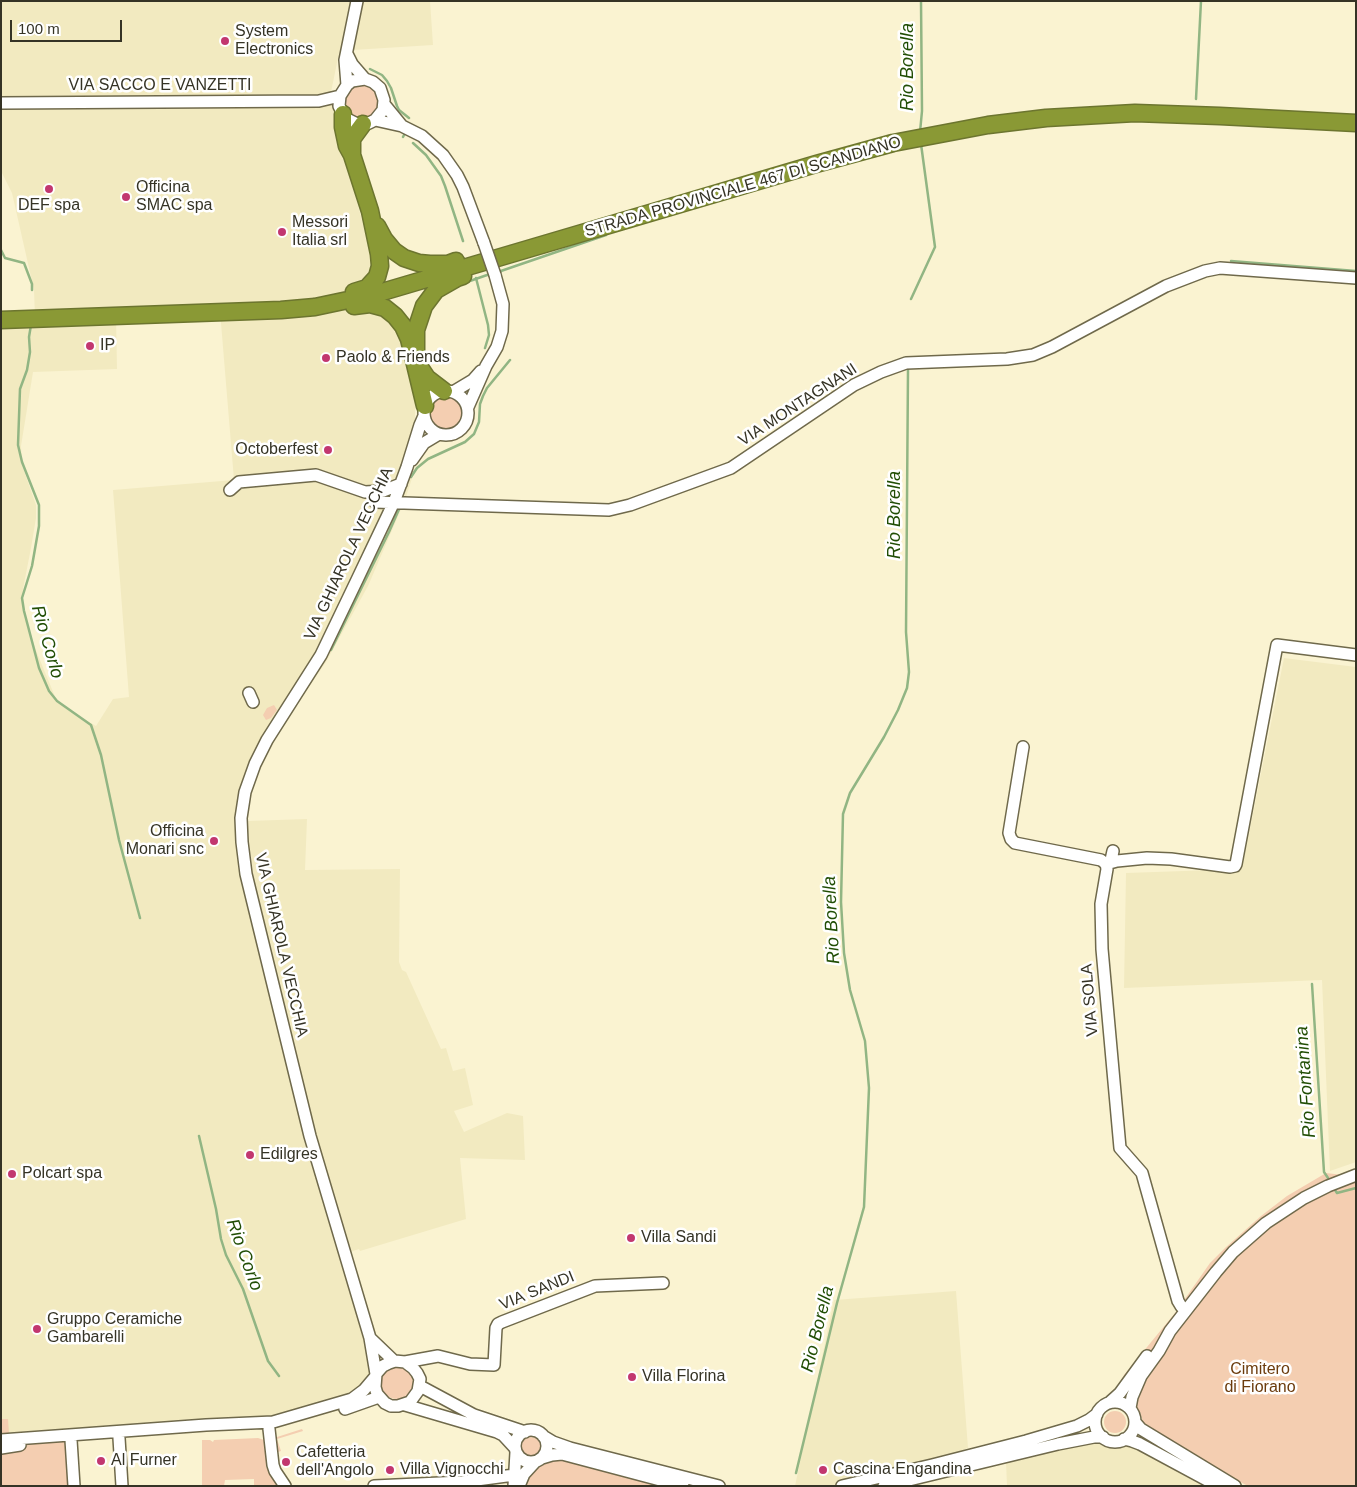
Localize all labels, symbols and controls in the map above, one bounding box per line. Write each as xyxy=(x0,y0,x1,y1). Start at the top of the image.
scale bar xyxy=(12,10,125,42)
text: 100 m xyxy=(18,20,60,37)
place label: System Electronics xyxy=(235,22,313,60)
water label: Rio Borella xyxy=(897,23,919,111)
marker: System Electronics xyxy=(219,35,231,47)
street label: VIA SACCO E VANZETTI xyxy=(69,76,251,96)
street label: STRADA PROVINCIALE 467 DI SCANDIANO xyxy=(583,133,903,241)
place label: Officina SMAC spa xyxy=(136,178,212,216)
marker: DEF spa xyxy=(43,183,55,195)
marker: Officina SMAC spa xyxy=(120,191,132,203)
place label: DEF spa xyxy=(18,196,80,216)
place label: Messori Italia srl xyxy=(292,213,348,251)
marker: Messori Italia srl xyxy=(276,226,288,238)
place label: IP xyxy=(100,336,115,356)
marker: IP xyxy=(84,340,96,352)
place label: Paolo & Friends xyxy=(336,348,450,368)
marker: Paolo & Friends xyxy=(320,352,332,364)
street label: VIA MONTAGNANI xyxy=(735,360,861,450)
place label: Octoberfest xyxy=(235,440,318,460)
marker: Octoberfest xyxy=(322,444,334,456)
street label: VIA GHIAROLA VECCHIA xyxy=(300,465,398,643)
water label: Rio Borella xyxy=(884,471,906,559)
water label: Rio Corlo xyxy=(26,603,68,681)
place label: Officina Monari snc xyxy=(126,822,204,860)
marker: Officina Monari snc xyxy=(208,835,220,847)
street label: VIA GHIAROLA VECCHIA xyxy=(250,851,312,1039)
water label: Rio Borella xyxy=(819,875,845,965)
street label: VIA SOLA xyxy=(1077,963,1103,1037)
water label: Rio Fontanina xyxy=(1291,1025,1321,1139)
place label: Edilgres xyxy=(260,1145,318,1165)
marker: Edilgres xyxy=(244,1149,256,1161)
place label: Polcart spa xyxy=(22,1164,102,1184)
marker: Polcart spa xyxy=(6,1168,18,1180)
water label: Rio Corlo xyxy=(221,1216,267,1294)
place label: Villa Sandi xyxy=(641,1228,716,1248)
marker: Villa Sandi xyxy=(625,1232,637,1244)
street label: VIA SANDI xyxy=(497,1267,577,1315)
water label: Rio Borella xyxy=(797,1284,839,1374)
place label: Gruppo Ceramiche Gambarelli xyxy=(47,1310,182,1348)
marker: Gruppo Ceramiche Gambarelli xyxy=(31,1323,43,1335)
park label: Cimitero di Fiorano xyxy=(1224,1360,1296,1398)
place label: Villa Florina xyxy=(642,1367,725,1387)
marker: Villa Florina xyxy=(626,1371,638,1383)
place label: Cafetteria dell'Angolo xyxy=(296,1443,374,1481)
place label: Al Furner xyxy=(111,1451,177,1471)
marker: Al Furner xyxy=(95,1455,107,1467)
marker: Cafetteria dell'Angolo xyxy=(280,1456,292,1468)
place label: Villa Vignocchi xyxy=(400,1460,503,1480)
place label: Cascina Engandina xyxy=(833,1460,972,1480)
marker: Villa Vignocchi xyxy=(384,1464,396,1476)
marker: Cascina Engandina xyxy=(817,1464,829,1476)

